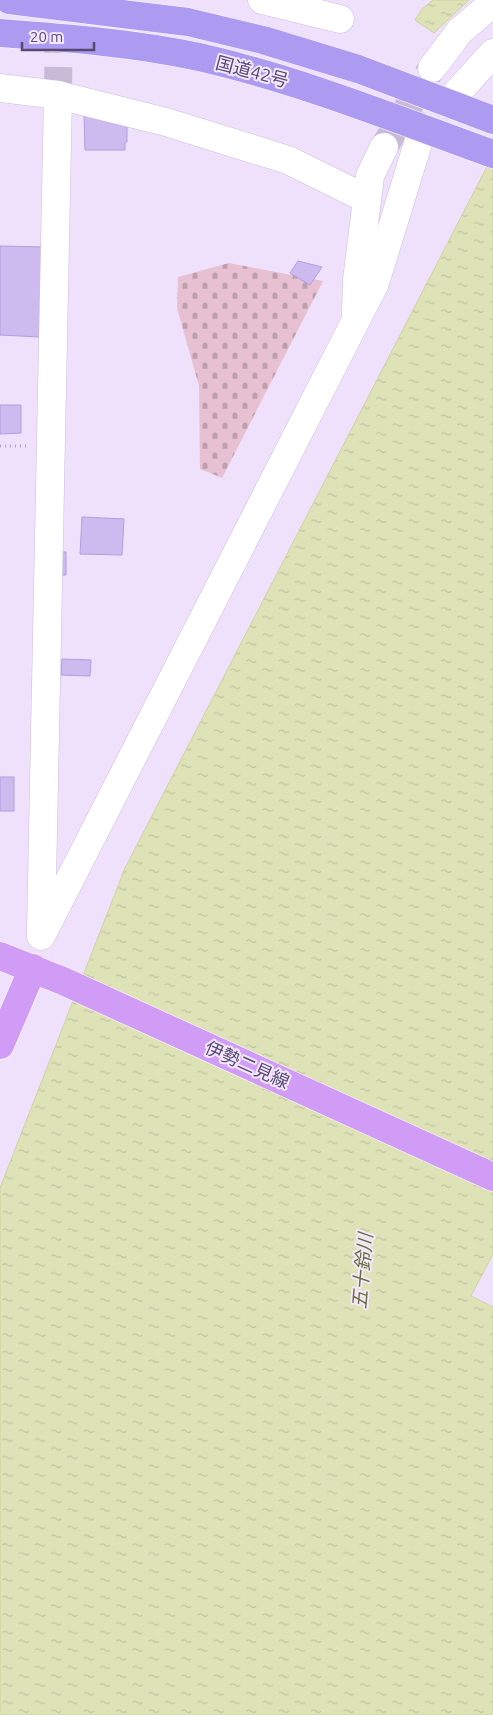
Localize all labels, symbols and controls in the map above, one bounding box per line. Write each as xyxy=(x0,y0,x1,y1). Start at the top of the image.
scale bar xyxy=(22,20,95,52)
text: 20 m xyxy=(30,28,63,45)
street label: 国道42号 xyxy=(214,52,291,90)
street label: 伊勢二見線 xyxy=(202,1037,293,1092)
water label: 五十鈴川 xyxy=(348,1230,376,1310)

